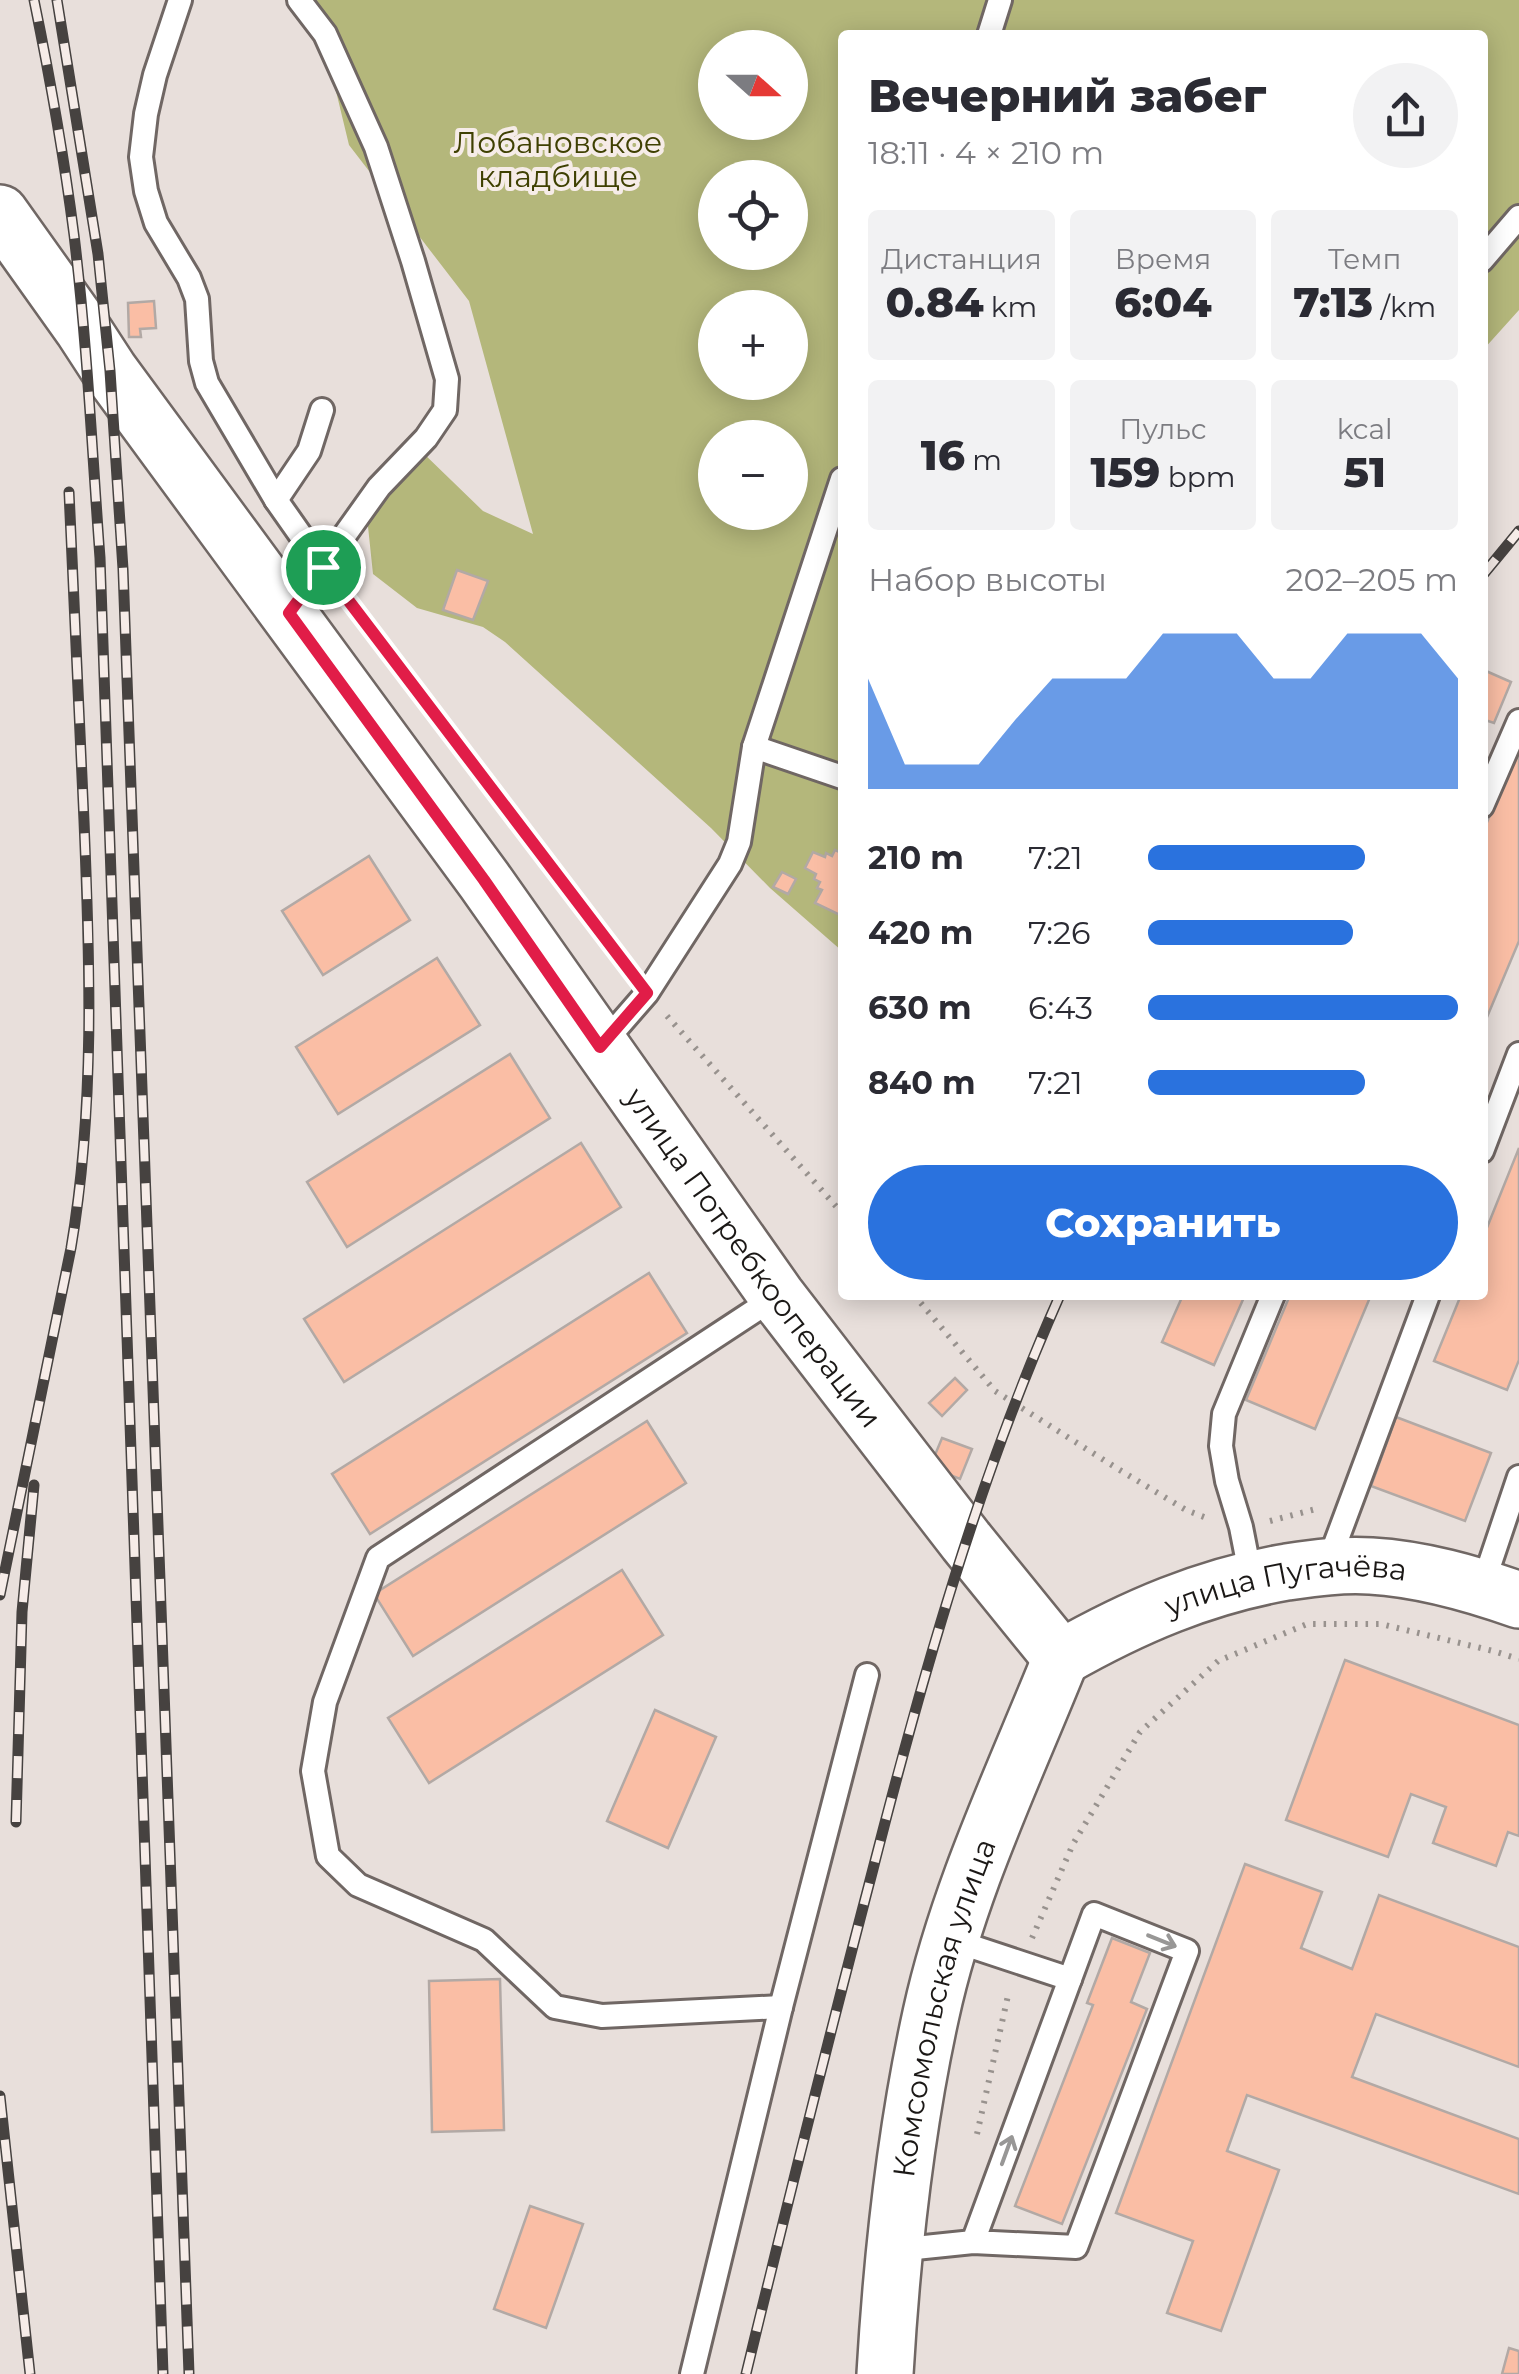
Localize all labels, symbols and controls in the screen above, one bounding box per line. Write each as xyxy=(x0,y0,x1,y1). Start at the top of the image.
north arrow xyxy=(698,30,808,140)
map controls xyxy=(698,30,808,530)
button: share xyxy=(1353,63,1458,168)
text: Вечерний забег xyxy=(868,68,1267,123)
park label: Лобановское кладбище xyxy=(454,124,662,195)
text: 18:11 · 4 × 210 m xyxy=(868,133,1104,172)
button: locate xyxy=(698,160,808,270)
text: Дистанция xyxy=(881,242,1042,276)
text: Время xyxy=(1115,242,1211,276)
text: Темп xyxy=(1328,242,1401,276)
text: 0.84 xyxy=(886,276,984,328)
text: 6:04 xyxy=(1114,276,1212,328)
text: 7:13 xyxy=(1293,276,1373,328)
button: + xyxy=(698,290,808,400)
text: km xyxy=(984,290,1037,324)
text: /km xyxy=(1373,290,1436,324)
text: Пульс xyxy=(1119,412,1207,446)
text: kcal xyxy=(1337,412,1393,446)
button: − xyxy=(698,420,808,530)
text: 16 xyxy=(921,429,965,481)
text: m xyxy=(965,443,1002,477)
text: 159 xyxy=(1091,446,1160,498)
text: 51 xyxy=(1343,446,1386,498)
text: bpm xyxy=(1160,460,1235,494)
pin xyxy=(281,525,366,610)
icon: arrive xyxy=(296,540,351,595)
text: Набор высоты xyxy=(868,560,1107,599)
text: 202–205 m xyxy=(1285,560,1458,599)
text: 210 m xyxy=(868,838,964,877)
text: 7:21 xyxy=(1028,838,1083,877)
text: 420 m xyxy=(868,913,973,952)
text: 7:26 xyxy=(1028,913,1091,952)
text: 630 m xyxy=(868,988,972,1027)
text: 6:43 xyxy=(1028,988,1093,1027)
text: 840 m xyxy=(868,1063,976,1102)
text: 7:21 xyxy=(1028,1063,1083,1102)
street label: улица Потребкооперации xyxy=(617,1079,890,1435)
button: Сохранить xyxy=(868,1165,1458,1280)
street label: улица Пугачёва xyxy=(1158,1547,1409,1624)
street label: Комсомольская улица xyxy=(885,1833,1003,2180)
one-way arrow xyxy=(1146,1933,1176,1951)
one-way arrow xyxy=(999,2136,1017,2167)

